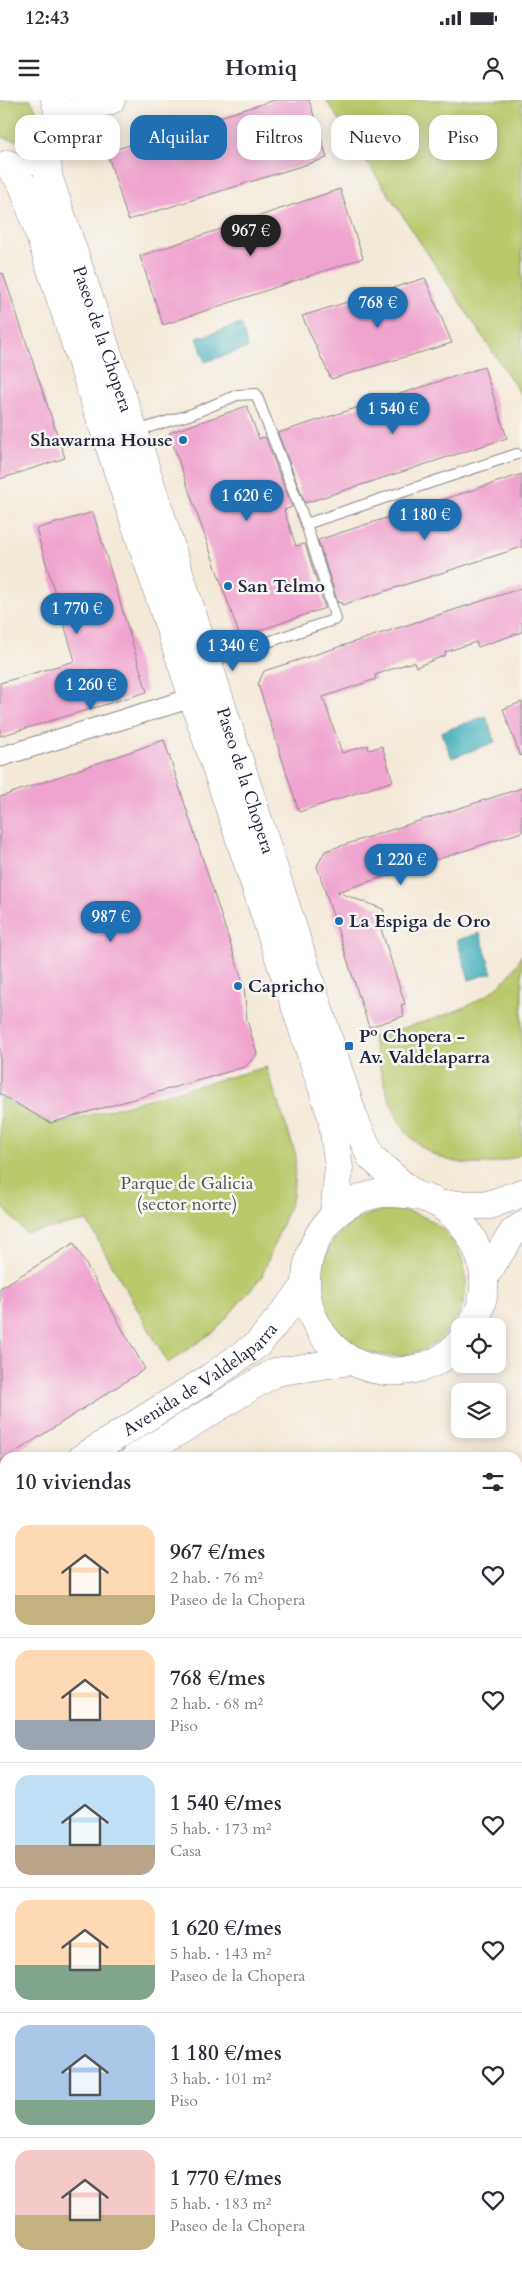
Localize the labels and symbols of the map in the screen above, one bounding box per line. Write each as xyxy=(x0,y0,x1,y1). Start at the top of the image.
pin: 967 € xyxy=(216,214,286,257)
street label: Paseo de la Chopera xyxy=(67,263,139,416)
pin: 768 € xyxy=(343,286,413,329)
pin: 1 540 € xyxy=(347,392,439,435)
place label: Shawarma House xyxy=(30,428,173,453)
marker: Shawarma House xyxy=(177,434,189,446)
pin: 1 620 € xyxy=(201,480,293,522)
pin: 1 180 € xyxy=(379,498,471,541)
place label: San Telmo xyxy=(238,574,325,599)
marker: San Telmo xyxy=(222,580,234,592)
pin: 1 770 € xyxy=(31,592,123,635)
pin: 1 340 € xyxy=(187,630,279,672)
pin: 1 260 € xyxy=(45,668,137,711)
street label: Paseo de la Chopera xyxy=(210,704,281,857)
pin: 1 220 € xyxy=(355,844,447,886)
pin: 987 € xyxy=(76,900,146,943)
place label: La Espiga de Oro xyxy=(349,909,491,934)
marker: La Espiga de Oro xyxy=(333,915,345,927)
place label: Capricho xyxy=(248,974,325,999)
marker: Capricho xyxy=(232,980,244,992)
place label: Pº Chopera - Av. Valdelaparra xyxy=(359,1024,490,1070)
marker: Pº Chopera - Av. Valdelaparra xyxy=(343,1040,355,1052)
park label: Parque de Galicia (sector norte) xyxy=(121,1171,254,1217)
street label: Avenida de Valdelaparra xyxy=(118,1317,283,1442)

